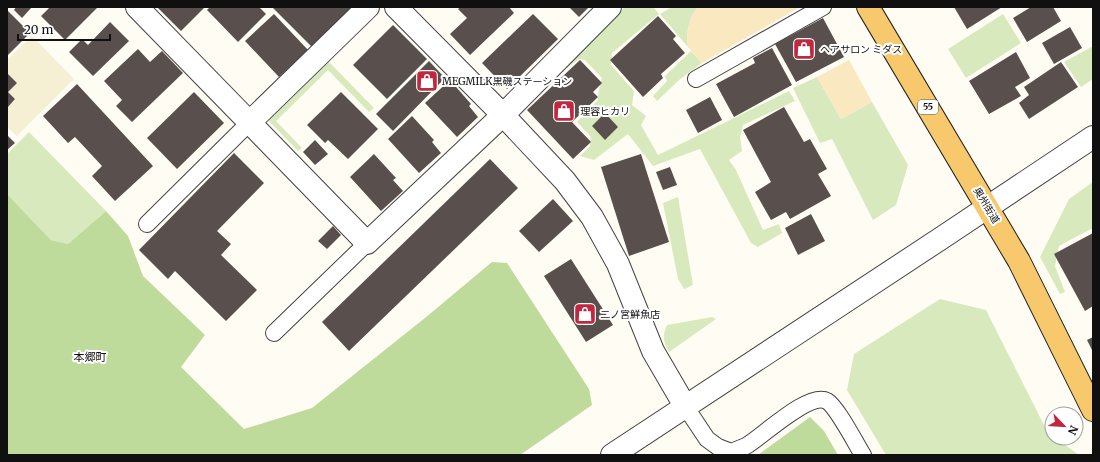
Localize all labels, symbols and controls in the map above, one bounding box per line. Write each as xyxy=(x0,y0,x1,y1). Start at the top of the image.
scale bar xyxy=(18,16,110,42)
text: 20 m xyxy=(24,22,53,37)
shop icon: ヘアサロン ミダス xyxy=(791,36,817,62)
place label: ヘアサロン ミダス xyxy=(820,43,902,56)
shop icon: MEGMILK黒磯ステーション xyxy=(414,68,440,94)
place label: MEGMILK黒磯ステーション xyxy=(442,75,572,88)
shop icon: 理容ヒカリ xyxy=(551,98,577,124)
road number: 55 xyxy=(918,100,938,114)
place label: 理容ヒカリ xyxy=(580,105,630,118)
street label: 奥州街道 xyxy=(971,185,1002,226)
shop icon: 二ノ宮鮮魚店 xyxy=(572,301,598,327)
place label: 二ノ宮鮮魚店 xyxy=(600,308,660,321)
district label: 本郷町 xyxy=(74,350,107,364)
north arrow xyxy=(1044,406,1084,446)
text: N xyxy=(1065,423,1081,437)

